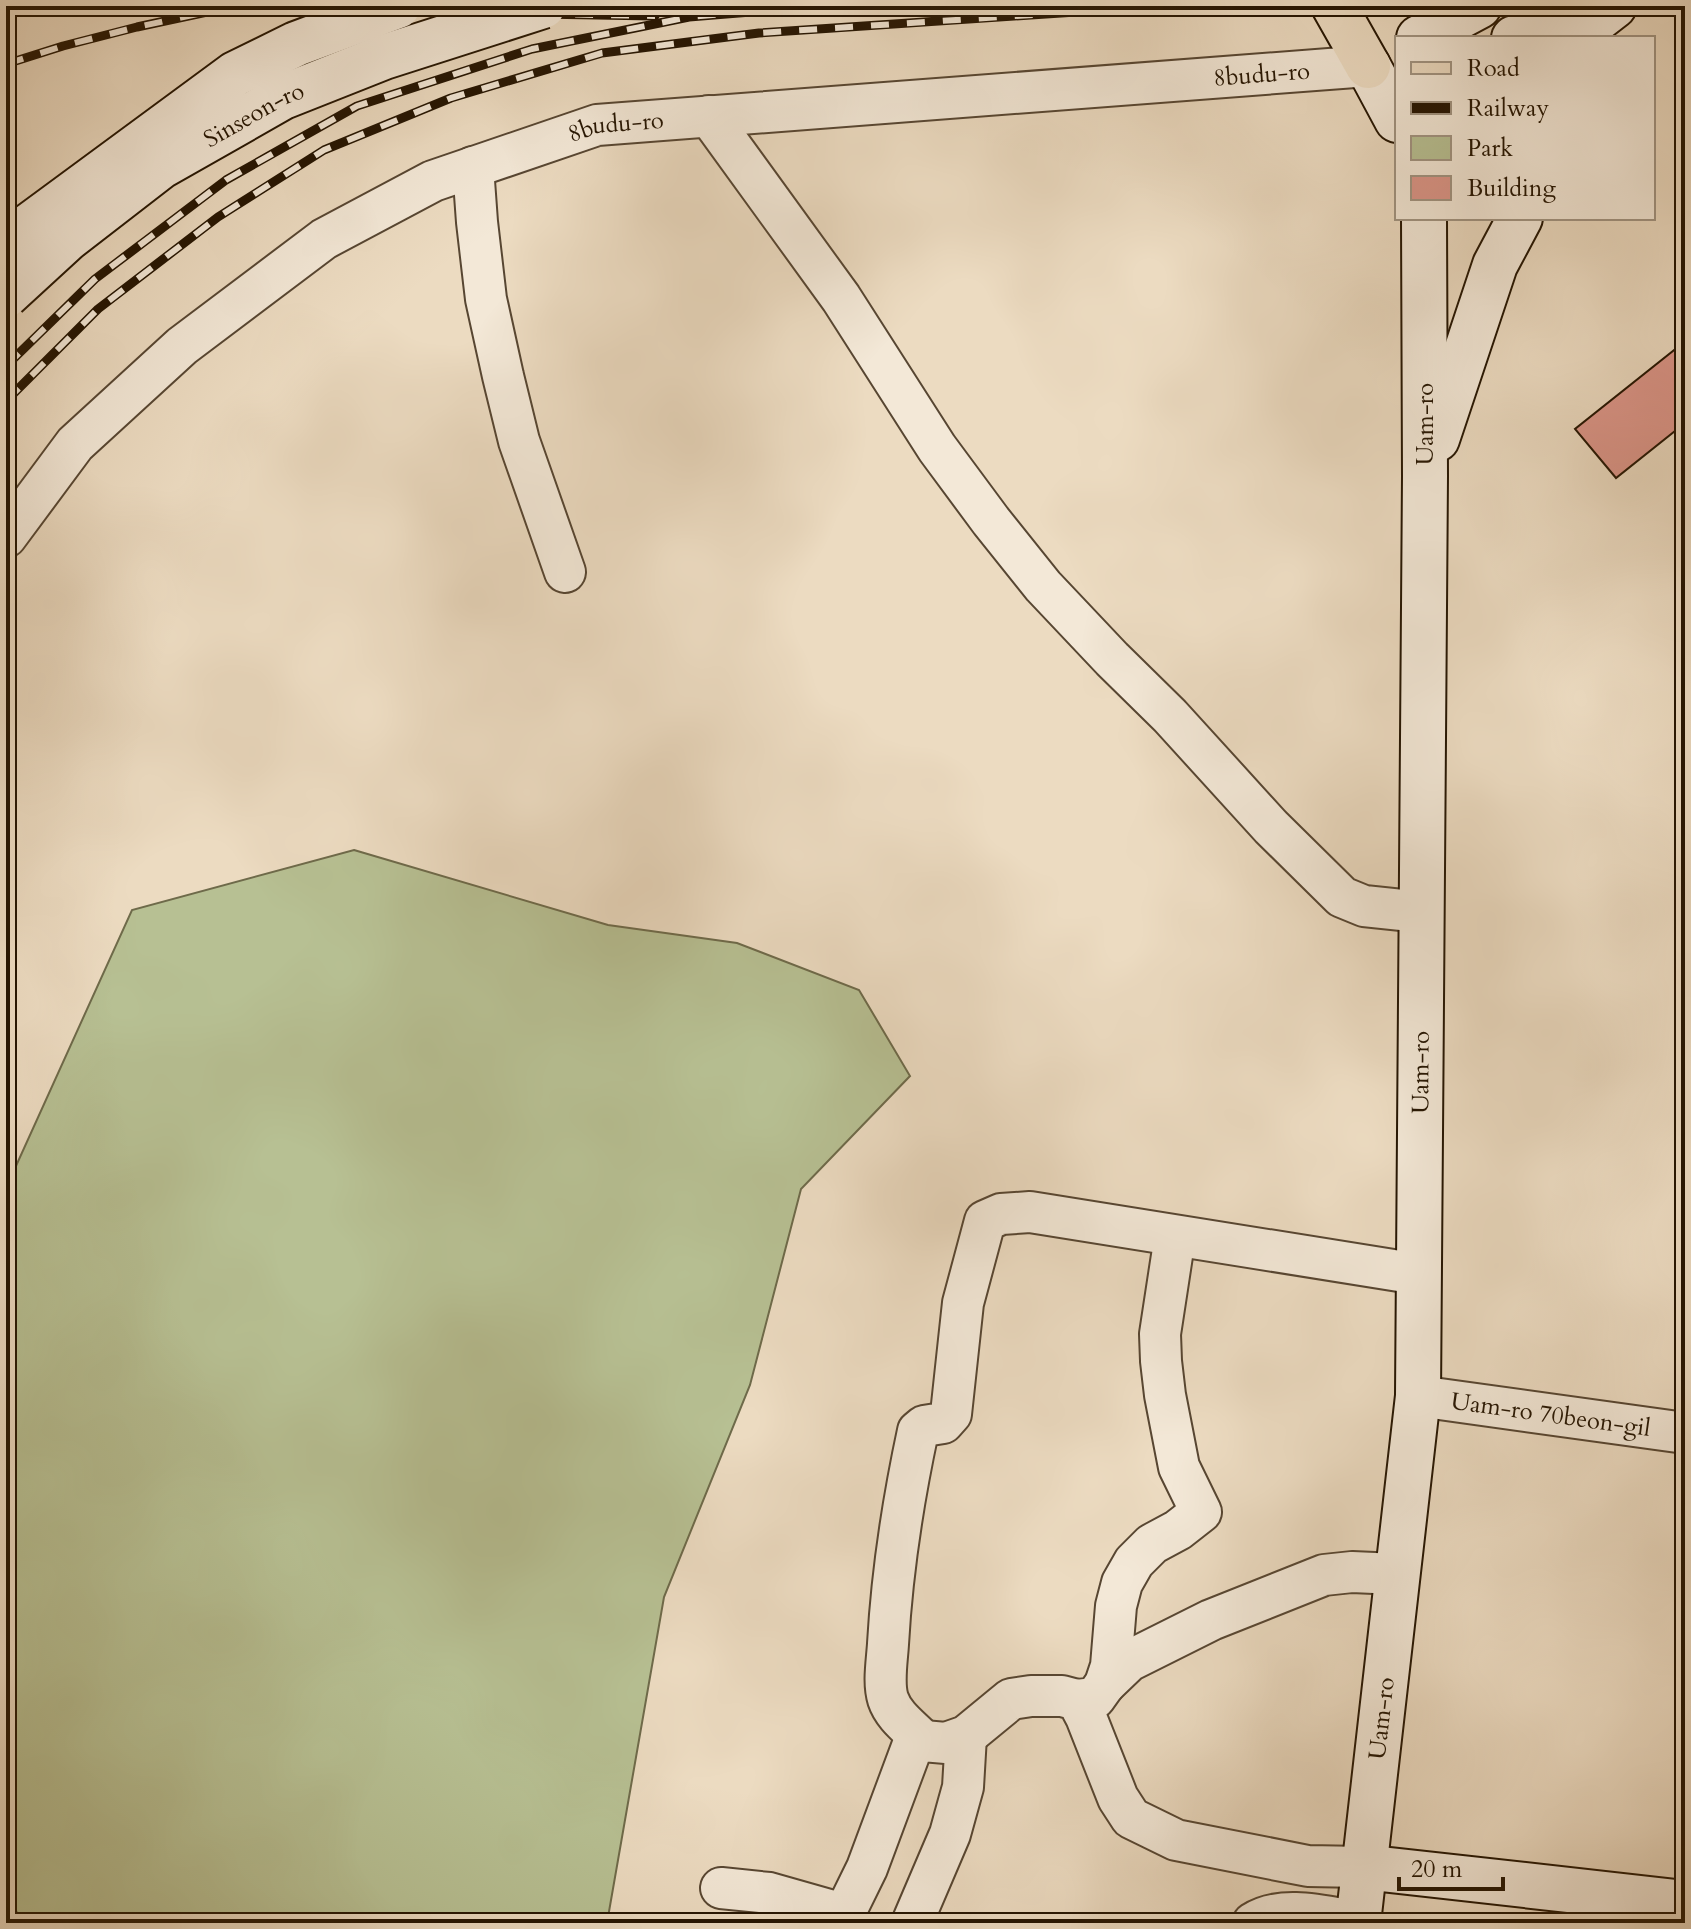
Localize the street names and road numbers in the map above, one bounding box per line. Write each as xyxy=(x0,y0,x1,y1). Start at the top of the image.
street label: 8budu-ro xyxy=(1212,54,1311,94)
street label: Sinseon-ro xyxy=(197,74,309,155)
street label: 8budu-ro xyxy=(563,103,665,150)
street label: Uam-ro xyxy=(1409,383,1442,465)
street label: Uam-ro xyxy=(1404,1031,1437,1114)
street label: Uam-ro 70beon-gil xyxy=(1449,1384,1653,1445)
street label: Uam-ro xyxy=(1360,1675,1402,1761)

